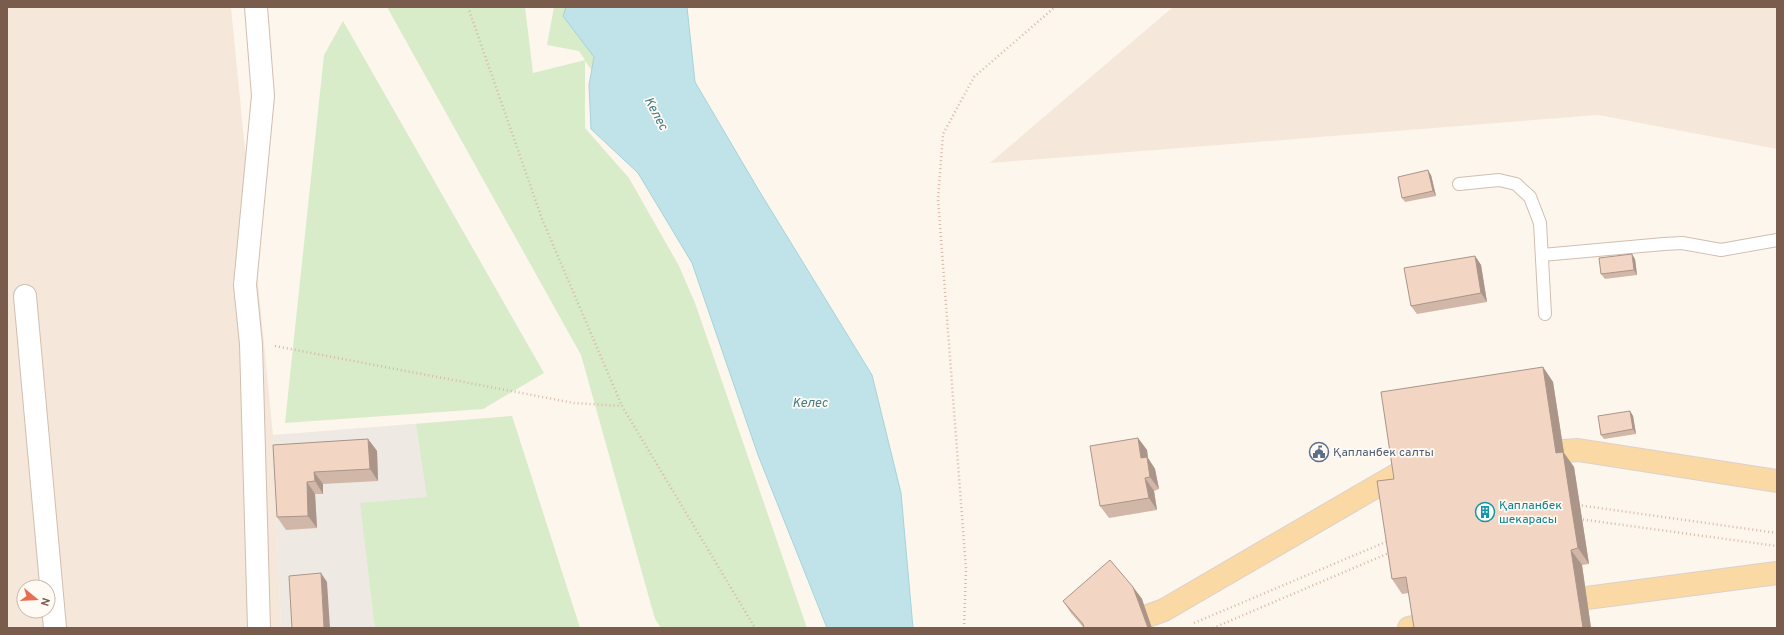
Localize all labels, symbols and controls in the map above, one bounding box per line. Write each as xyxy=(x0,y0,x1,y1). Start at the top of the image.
water label: Келес xyxy=(640,95,671,134)
water label: Келес xyxy=(792,396,828,412)
public building icon: Қапланбек салты xyxy=(1308,441,1330,463)
place label: Қапланбек салты xyxy=(1333,445,1434,461)
place label: Қапланбек шекарасы xyxy=(1499,498,1562,528)
building icon: Қапланбек шекарасы xyxy=(1474,501,1496,523)
north arrow xyxy=(16,579,56,619)
text: N xyxy=(37,596,52,608)

